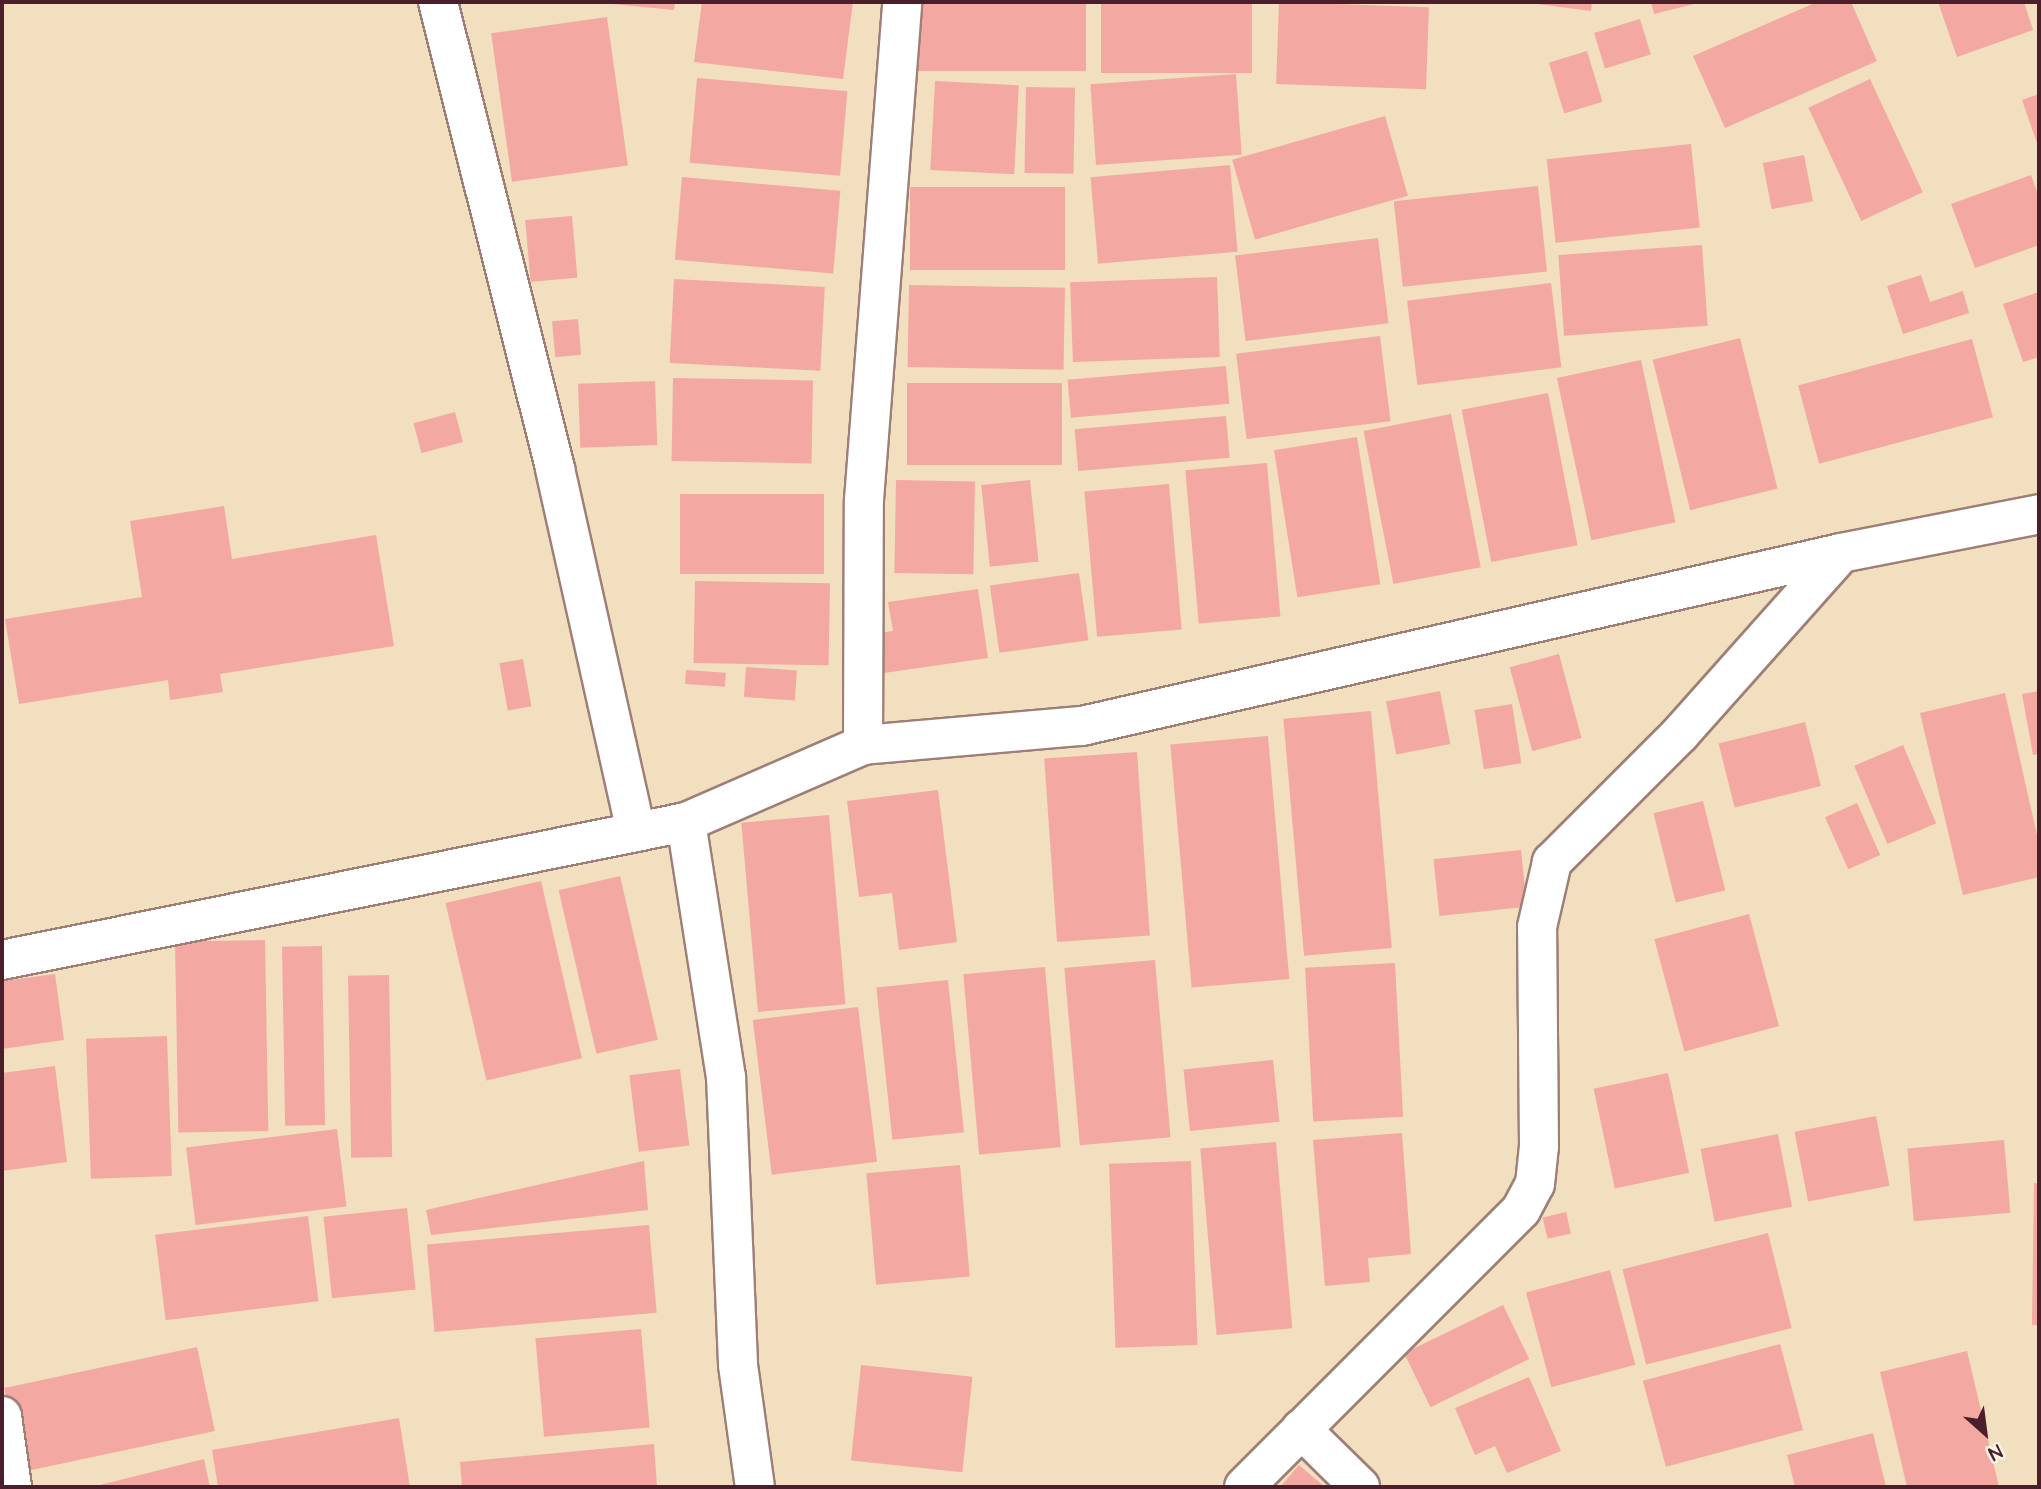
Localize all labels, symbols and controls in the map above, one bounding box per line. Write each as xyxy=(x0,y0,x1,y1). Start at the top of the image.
north arrow xyxy=(1950,1398,2020,1468)
text: N xyxy=(1983,1437,2007,1467)

